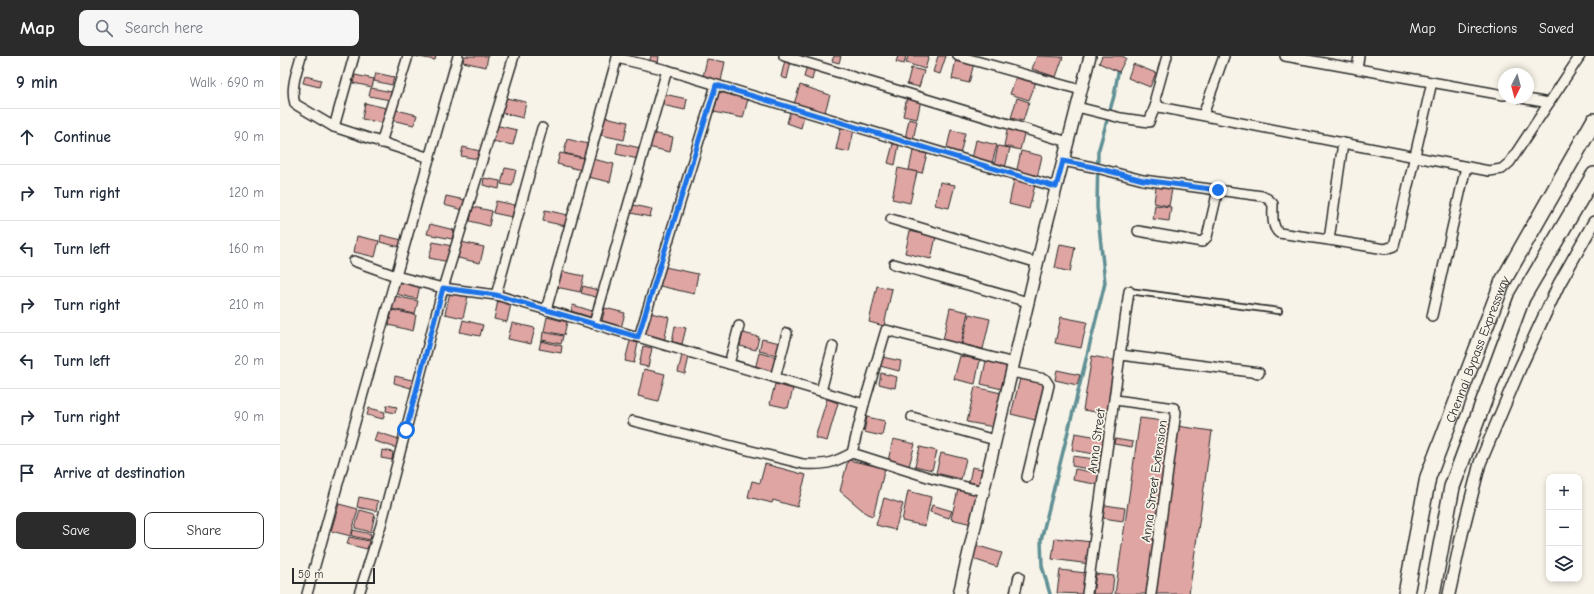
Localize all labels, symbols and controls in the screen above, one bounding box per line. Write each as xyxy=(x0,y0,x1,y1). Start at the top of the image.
search box xyxy=(79,10,359,46)
text: Map xyxy=(20,17,55,39)
icon: search xyxy=(93,17,115,39)
text: Search here xyxy=(125,19,203,37)
text: Map xyxy=(1409,20,1436,37)
text: Directions xyxy=(1458,20,1517,37)
text: Saved xyxy=(1539,20,1574,37)
north arrow xyxy=(1498,68,1534,104)
text: 9 min xyxy=(16,73,58,92)
text: Walk · 690 m xyxy=(190,75,264,90)
icon: ahead xyxy=(16,126,38,148)
text: Continue xyxy=(54,128,111,146)
text: 90 m xyxy=(234,129,264,144)
route end xyxy=(1209,181,1227,199)
icon: right xyxy=(16,182,38,204)
text: Turn right xyxy=(54,184,120,202)
text: 120 m xyxy=(229,185,264,200)
icon: left xyxy=(16,238,38,260)
text: Turn left xyxy=(54,240,110,258)
text: 160 m xyxy=(229,241,264,256)
street label: Chennai Bypass Expressway xyxy=(1442,273,1512,425)
icon: right xyxy=(16,294,38,316)
text: Turn right xyxy=(54,296,120,314)
text: 210 m xyxy=(229,297,264,312)
icon: left xyxy=(16,350,38,372)
text: Turn left xyxy=(54,352,110,370)
text: 20 m xyxy=(234,353,264,368)
icon: right xyxy=(16,406,38,428)
street label: Anna Street xyxy=(1084,406,1108,474)
text: Turn right xyxy=(54,408,120,426)
text: 90 m xyxy=(234,409,264,424)
street label: Anna Street Extension xyxy=(1138,419,1170,543)
route start xyxy=(397,421,415,439)
icon: arrive xyxy=(16,462,38,484)
text: Arrive at destination xyxy=(54,464,185,482)
map controls xyxy=(1546,474,1582,582)
button: + xyxy=(1546,474,1582,510)
button: − xyxy=(1546,510,1582,546)
button: Save xyxy=(16,512,136,549)
button: Share xyxy=(144,512,264,549)
button: layers xyxy=(1546,546,1582,582)
scale bar xyxy=(292,566,375,585)
text: 50 m xyxy=(298,568,323,581)

